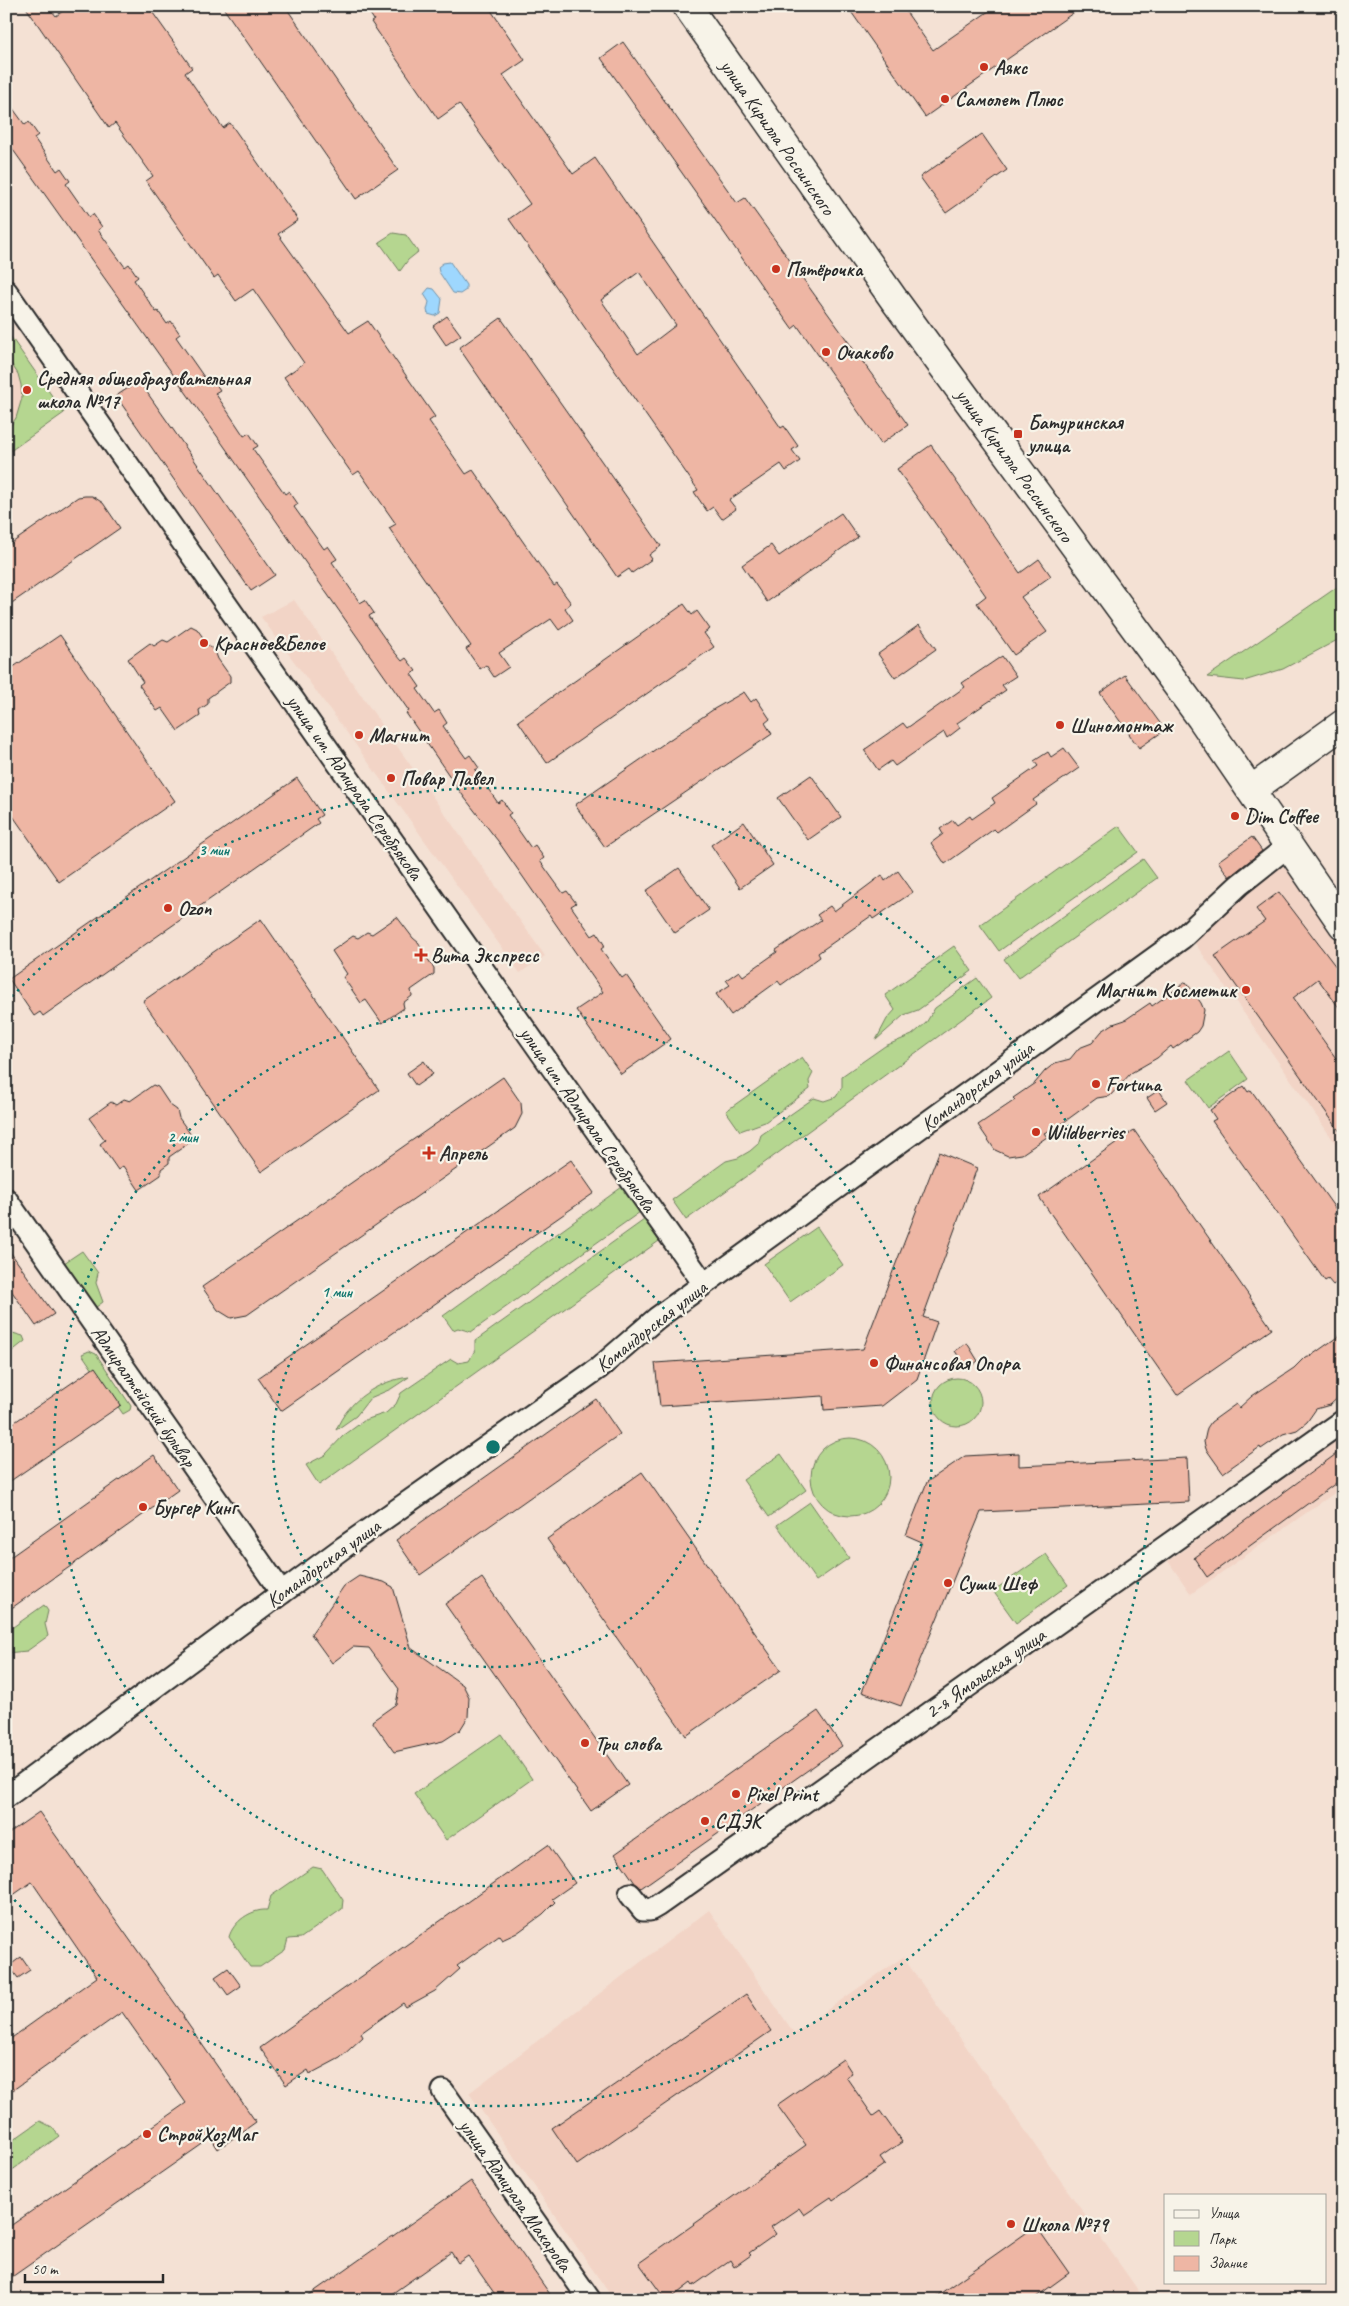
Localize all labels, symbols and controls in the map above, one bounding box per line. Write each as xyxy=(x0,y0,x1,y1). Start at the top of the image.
street label: улица Кирилла Россинского xyxy=(714,54,841,221)
place label: Аякс xyxy=(994,55,1029,80)
marker: Аякс xyxy=(978,61,990,73)
place label: Самолет Плюс xyxy=(955,87,1064,112)
marker: Самолет Плюс xyxy=(939,93,951,105)
place label: Пятёрочка xyxy=(786,257,864,282)
marker: Пятёрочка xyxy=(770,263,782,275)
place label: Очаково xyxy=(836,340,894,365)
marker: Очаково xyxy=(820,346,832,358)
place label: Средняя общеобразовательная школа №17 xyxy=(37,366,251,414)
street label: улица Кирилла Россинского xyxy=(950,383,1079,548)
marker: Средняя общеобразовательная школа №17 xyxy=(21,384,33,396)
place label: Батуринская улица xyxy=(1026,410,1125,458)
marker: Батуринская улица xyxy=(1012,428,1024,440)
place label: Красное&Белое xyxy=(214,631,326,656)
marker: Красное&Белое xyxy=(198,637,210,649)
street label: улица им. Адмирала Серебрякова xyxy=(281,689,429,886)
place label: Шиномонтаж xyxy=(1070,713,1174,738)
marker: Шиномонтаж xyxy=(1054,719,1066,731)
place label: Магнит xyxy=(369,723,430,748)
marker: Магнит xyxy=(353,729,365,741)
place label: Повар Павел xyxy=(401,766,494,791)
marker: Повар Павел xyxy=(385,772,397,784)
place label: Dim Coffee xyxy=(1245,804,1320,829)
marker: Dim Coffee xyxy=(1229,810,1241,822)
text: 3 мин xyxy=(199,841,231,860)
place label: Ozon xyxy=(178,896,212,921)
marker: Ozon xyxy=(162,902,174,914)
place label: Вита Экспресс xyxy=(431,943,540,968)
marker: Вита Экспресс xyxy=(415,949,427,961)
place label: Магнит Косметик xyxy=(1096,978,1238,1003)
marker: Магнит Косметик xyxy=(1240,984,1252,996)
street label: улица им. Адмирала Серебрякова xyxy=(514,1021,662,1218)
street label: Командорская улица xyxy=(916,1035,1040,1137)
place label: Fortuna xyxy=(1106,1072,1163,1097)
marker: Fortuna xyxy=(1090,1078,1102,1090)
place label: Wildberries xyxy=(1046,1120,1126,1145)
marker: Wildberries xyxy=(1030,1126,1042,1138)
text: 2 мин xyxy=(168,1128,200,1147)
place label: Апрель xyxy=(439,1141,488,1166)
marker: Апрель xyxy=(423,1147,435,1159)
street label: Командорская улица xyxy=(591,1274,714,1378)
text: 1 мин xyxy=(322,1283,354,1302)
street label: Адмиралтейский бульвар xyxy=(85,1321,203,1473)
place label: Финансовая Опора xyxy=(884,1351,1021,1376)
marker: Финансовая Опора xyxy=(868,1357,880,1369)
centre of rings xyxy=(484,1438,502,1456)
place label: Бургер Кинг xyxy=(153,1495,239,1520)
marker: Бургер Кинг xyxy=(137,1501,149,1513)
street label: Командорская улица xyxy=(261,1513,387,1613)
place label: Суши Шеф xyxy=(958,1571,1039,1596)
marker: Суши Шеф xyxy=(942,1577,954,1589)
street label: 2-я Ямальская улица xyxy=(920,1622,1051,1724)
place label: Три слова xyxy=(595,1731,663,1756)
marker: Три слова xyxy=(579,1737,591,1749)
place label: Pixel Print xyxy=(746,1782,820,1807)
marker: Pixel Print xyxy=(730,1788,742,1800)
place label: СДЭК xyxy=(715,1809,765,1834)
marker: СДЭК xyxy=(699,1815,711,1827)
street label: улица Адмирала Макарова xyxy=(453,2114,578,2277)
place label: СтройХозМаг xyxy=(157,2122,259,2148)
marker: СтройХозМаг xyxy=(141,2128,153,2140)
legend xyxy=(1164,2194,1326,2284)
text: Улица xyxy=(1209,2204,1240,2223)
place label: Школа №79 xyxy=(1021,2212,1110,2237)
marker: Школа №79 xyxy=(1005,2218,1017,2230)
text: Парк xyxy=(1209,2230,1237,2249)
scale bar xyxy=(25,2251,162,2283)
text: Здание xyxy=(1209,2254,1248,2273)
text: 50 m xyxy=(32,2260,59,2279)

